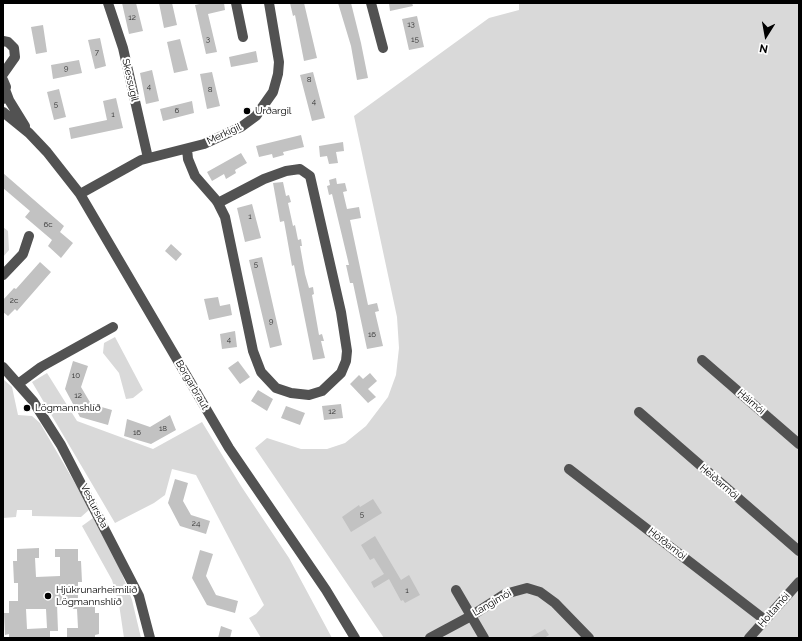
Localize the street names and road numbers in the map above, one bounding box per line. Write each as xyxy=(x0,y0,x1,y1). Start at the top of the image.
street label: Skessugil xyxy=(119,57,141,103)
street label: Merkigil xyxy=(205,121,243,147)
street label: Borgarbraut xyxy=(173,358,211,412)
street label: Háimói xyxy=(735,387,767,417)
street label: Heiðarmói xyxy=(697,462,741,502)
street label: Vestursíða xyxy=(78,482,110,530)
street label: Höfðamói xyxy=(646,525,688,563)
street label: Langimói xyxy=(470,587,514,619)
street label: Holtamói xyxy=(756,590,792,630)

